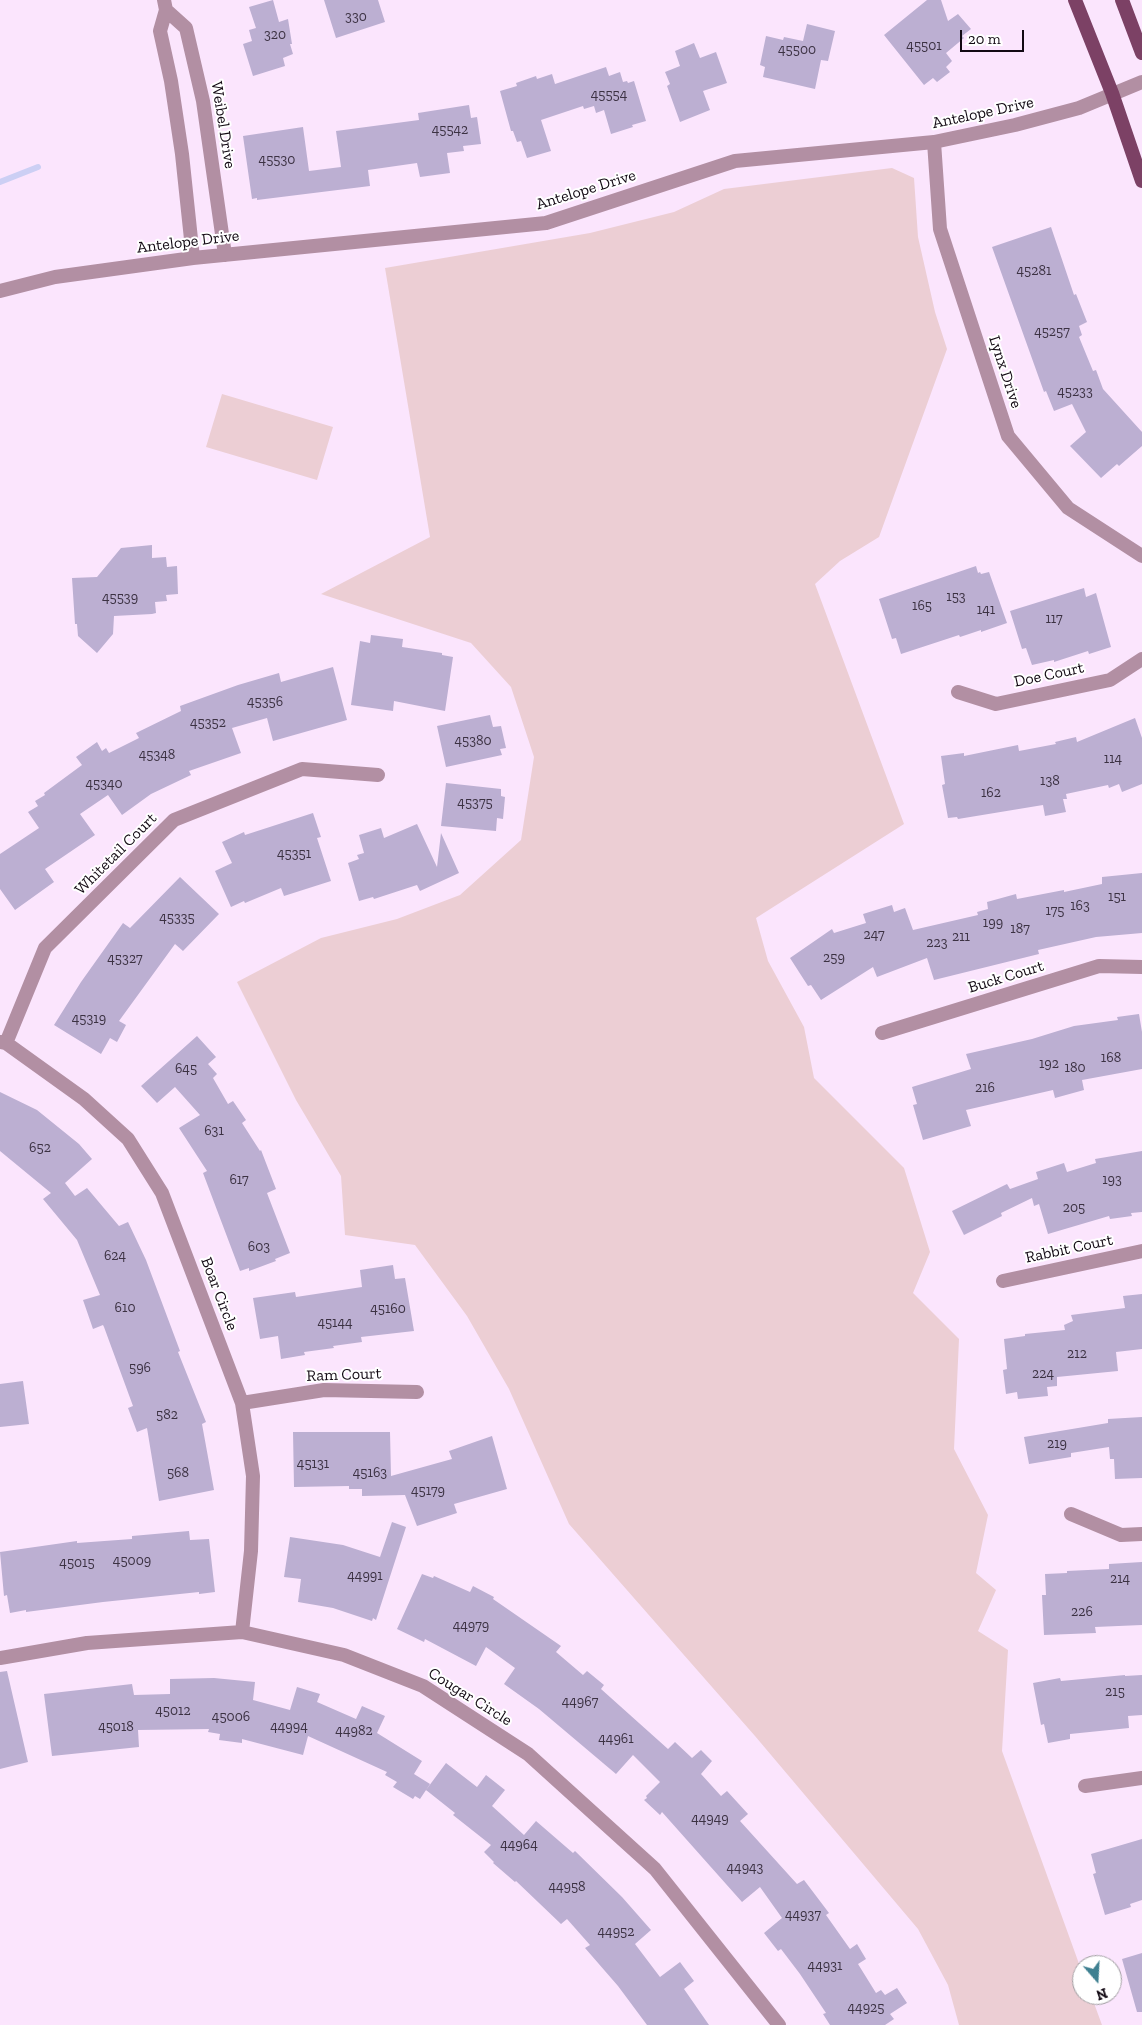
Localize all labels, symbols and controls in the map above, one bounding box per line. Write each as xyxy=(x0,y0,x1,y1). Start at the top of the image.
house number: 330 xyxy=(345,9,367,25)
scale bar xyxy=(962,20,1026,52)
house number: 320 xyxy=(264,27,286,43)
text: 20 m xyxy=(968,30,1001,48)
house number: 45501 xyxy=(906,38,942,54)
house number: 45500 xyxy=(778,42,816,58)
street label: Weibel Drive xyxy=(207,80,239,170)
house number: 45554 xyxy=(591,87,627,103)
street label: Antelope Drive xyxy=(931,93,1035,133)
house number: 45542 xyxy=(432,122,468,138)
house number: 45530 xyxy=(259,152,295,168)
street label: Antelope Drive xyxy=(534,166,638,214)
street label: Antelope Drive xyxy=(136,226,240,258)
house number: 45281 xyxy=(1017,263,1051,279)
house number: 45257 xyxy=(1034,324,1070,340)
street label: Lynx Drive xyxy=(984,333,1026,411)
house number: 45233 xyxy=(1057,384,1093,400)
house number: 153 xyxy=(946,589,966,605)
house number: 45539 xyxy=(102,590,138,606)
house number: 165 xyxy=(912,598,932,614)
house number: 141 xyxy=(977,602,995,618)
house number: 117 xyxy=(1045,611,1063,627)
street label: Doe Court xyxy=(1012,658,1086,692)
house number: 45356 xyxy=(247,694,283,710)
house number: 45352 xyxy=(190,715,226,731)
house number: 45380 xyxy=(454,733,492,749)
house number: 45348 xyxy=(139,747,175,763)
house number: 114 xyxy=(1104,751,1122,767)
house number: 138 xyxy=(1040,773,1060,789)
house number: 45340 xyxy=(85,776,123,792)
house number: 162 xyxy=(981,785,1001,801)
house number: 45375 xyxy=(457,795,493,811)
street label: Whitetail Court xyxy=(71,809,161,899)
house number: 45351 xyxy=(277,846,311,862)
house number: 151 xyxy=(1108,889,1126,905)
house number: 163 xyxy=(1070,898,1090,914)
house number: 175 xyxy=(1046,903,1064,919)
house number: 45335 xyxy=(159,910,195,926)
house number: 199 xyxy=(983,915,1003,931)
house number: 187 xyxy=(1010,921,1030,937)
house number: 247 xyxy=(863,927,885,943)
house number: 211 xyxy=(952,929,970,945)
house number: 223 xyxy=(926,935,948,951)
house number: 259 xyxy=(823,950,845,966)
house number: 45327 xyxy=(107,951,143,967)
street label: Buck Court xyxy=(966,956,1046,998)
house number: 45319 xyxy=(72,1011,106,1027)
house number: 168 xyxy=(1101,1050,1121,1066)
house number: 192 xyxy=(1039,1056,1059,1072)
house number: 180 xyxy=(1065,1060,1085,1076)
house number: 645 xyxy=(175,1061,197,1077)
house number: 216 xyxy=(975,1080,995,1096)
house number: 631 xyxy=(204,1123,224,1139)
house number: 652 xyxy=(29,1140,51,1156)
house number: 617 xyxy=(229,1172,249,1188)
house number: 193 xyxy=(1102,1172,1122,1188)
house number: 205 xyxy=(1063,1200,1085,1216)
street label: Rabbit Court xyxy=(1024,1230,1114,1268)
house number: 603 xyxy=(248,1239,270,1255)
house number: 624 xyxy=(104,1248,126,1264)
street label: Boar Circle xyxy=(196,1255,242,1333)
house number: 610 xyxy=(115,1300,135,1316)
house number: 45160 xyxy=(370,1301,406,1317)
house number: 45144 xyxy=(317,1315,353,1331)
house number: 212 xyxy=(1067,1346,1087,1362)
house number: 596 xyxy=(129,1360,151,1376)
street label: Ram Court xyxy=(306,1364,382,1386)
house number: 224 xyxy=(1032,1366,1054,1382)
house number: 582 xyxy=(156,1407,178,1423)
house number: 219 xyxy=(1047,1436,1067,1452)
house number: 45131 xyxy=(297,1456,329,1472)
house number: 568 xyxy=(167,1465,189,1481)
house number: 45163 xyxy=(353,1465,387,1481)
house number: 45179 xyxy=(411,1483,445,1499)
house number: 45009 xyxy=(113,1553,151,1569)
house number: 45015 xyxy=(59,1555,95,1571)
house number: 44991 xyxy=(347,1568,383,1584)
house number: 214 xyxy=(1110,1571,1130,1587)
house number: 226 xyxy=(1071,1604,1093,1620)
house number: 44979 xyxy=(453,1618,489,1634)
street label: Cougar Circle xyxy=(425,1664,515,1730)
house number: 215 xyxy=(1105,1684,1125,1700)
house number: 44967 xyxy=(562,1694,598,1710)
house number: 45012 xyxy=(155,1703,191,1719)
house number: 45006 xyxy=(212,1709,250,1725)
house number: 45018 xyxy=(98,1719,134,1735)
house number: 44994 xyxy=(270,1719,308,1735)
house number: 44982 xyxy=(335,1723,373,1739)
house number: 44961 xyxy=(598,1731,634,1747)
house number: 44949 xyxy=(691,1811,729,1827)
house number: 44964 xyxy=(500,1837,538,1853)
house number: 44943 xyxy=(727,1860,763,1876)
house number: 44958 xyxy=(548,1879,586,1895)
house number: 44937 xyxy=(785,1907,821,1923)
house number: 44952 xyxy=(598,1924,634,1940)
north arrow xyxy=(1072,1955,1122,2005)
house number: 44931 xyxy=(808,1958,842,1974)
text: N xyxy=(1094,1984,1110,2003)
house number: 44925 xyxy=(848,2000,884,2016)

